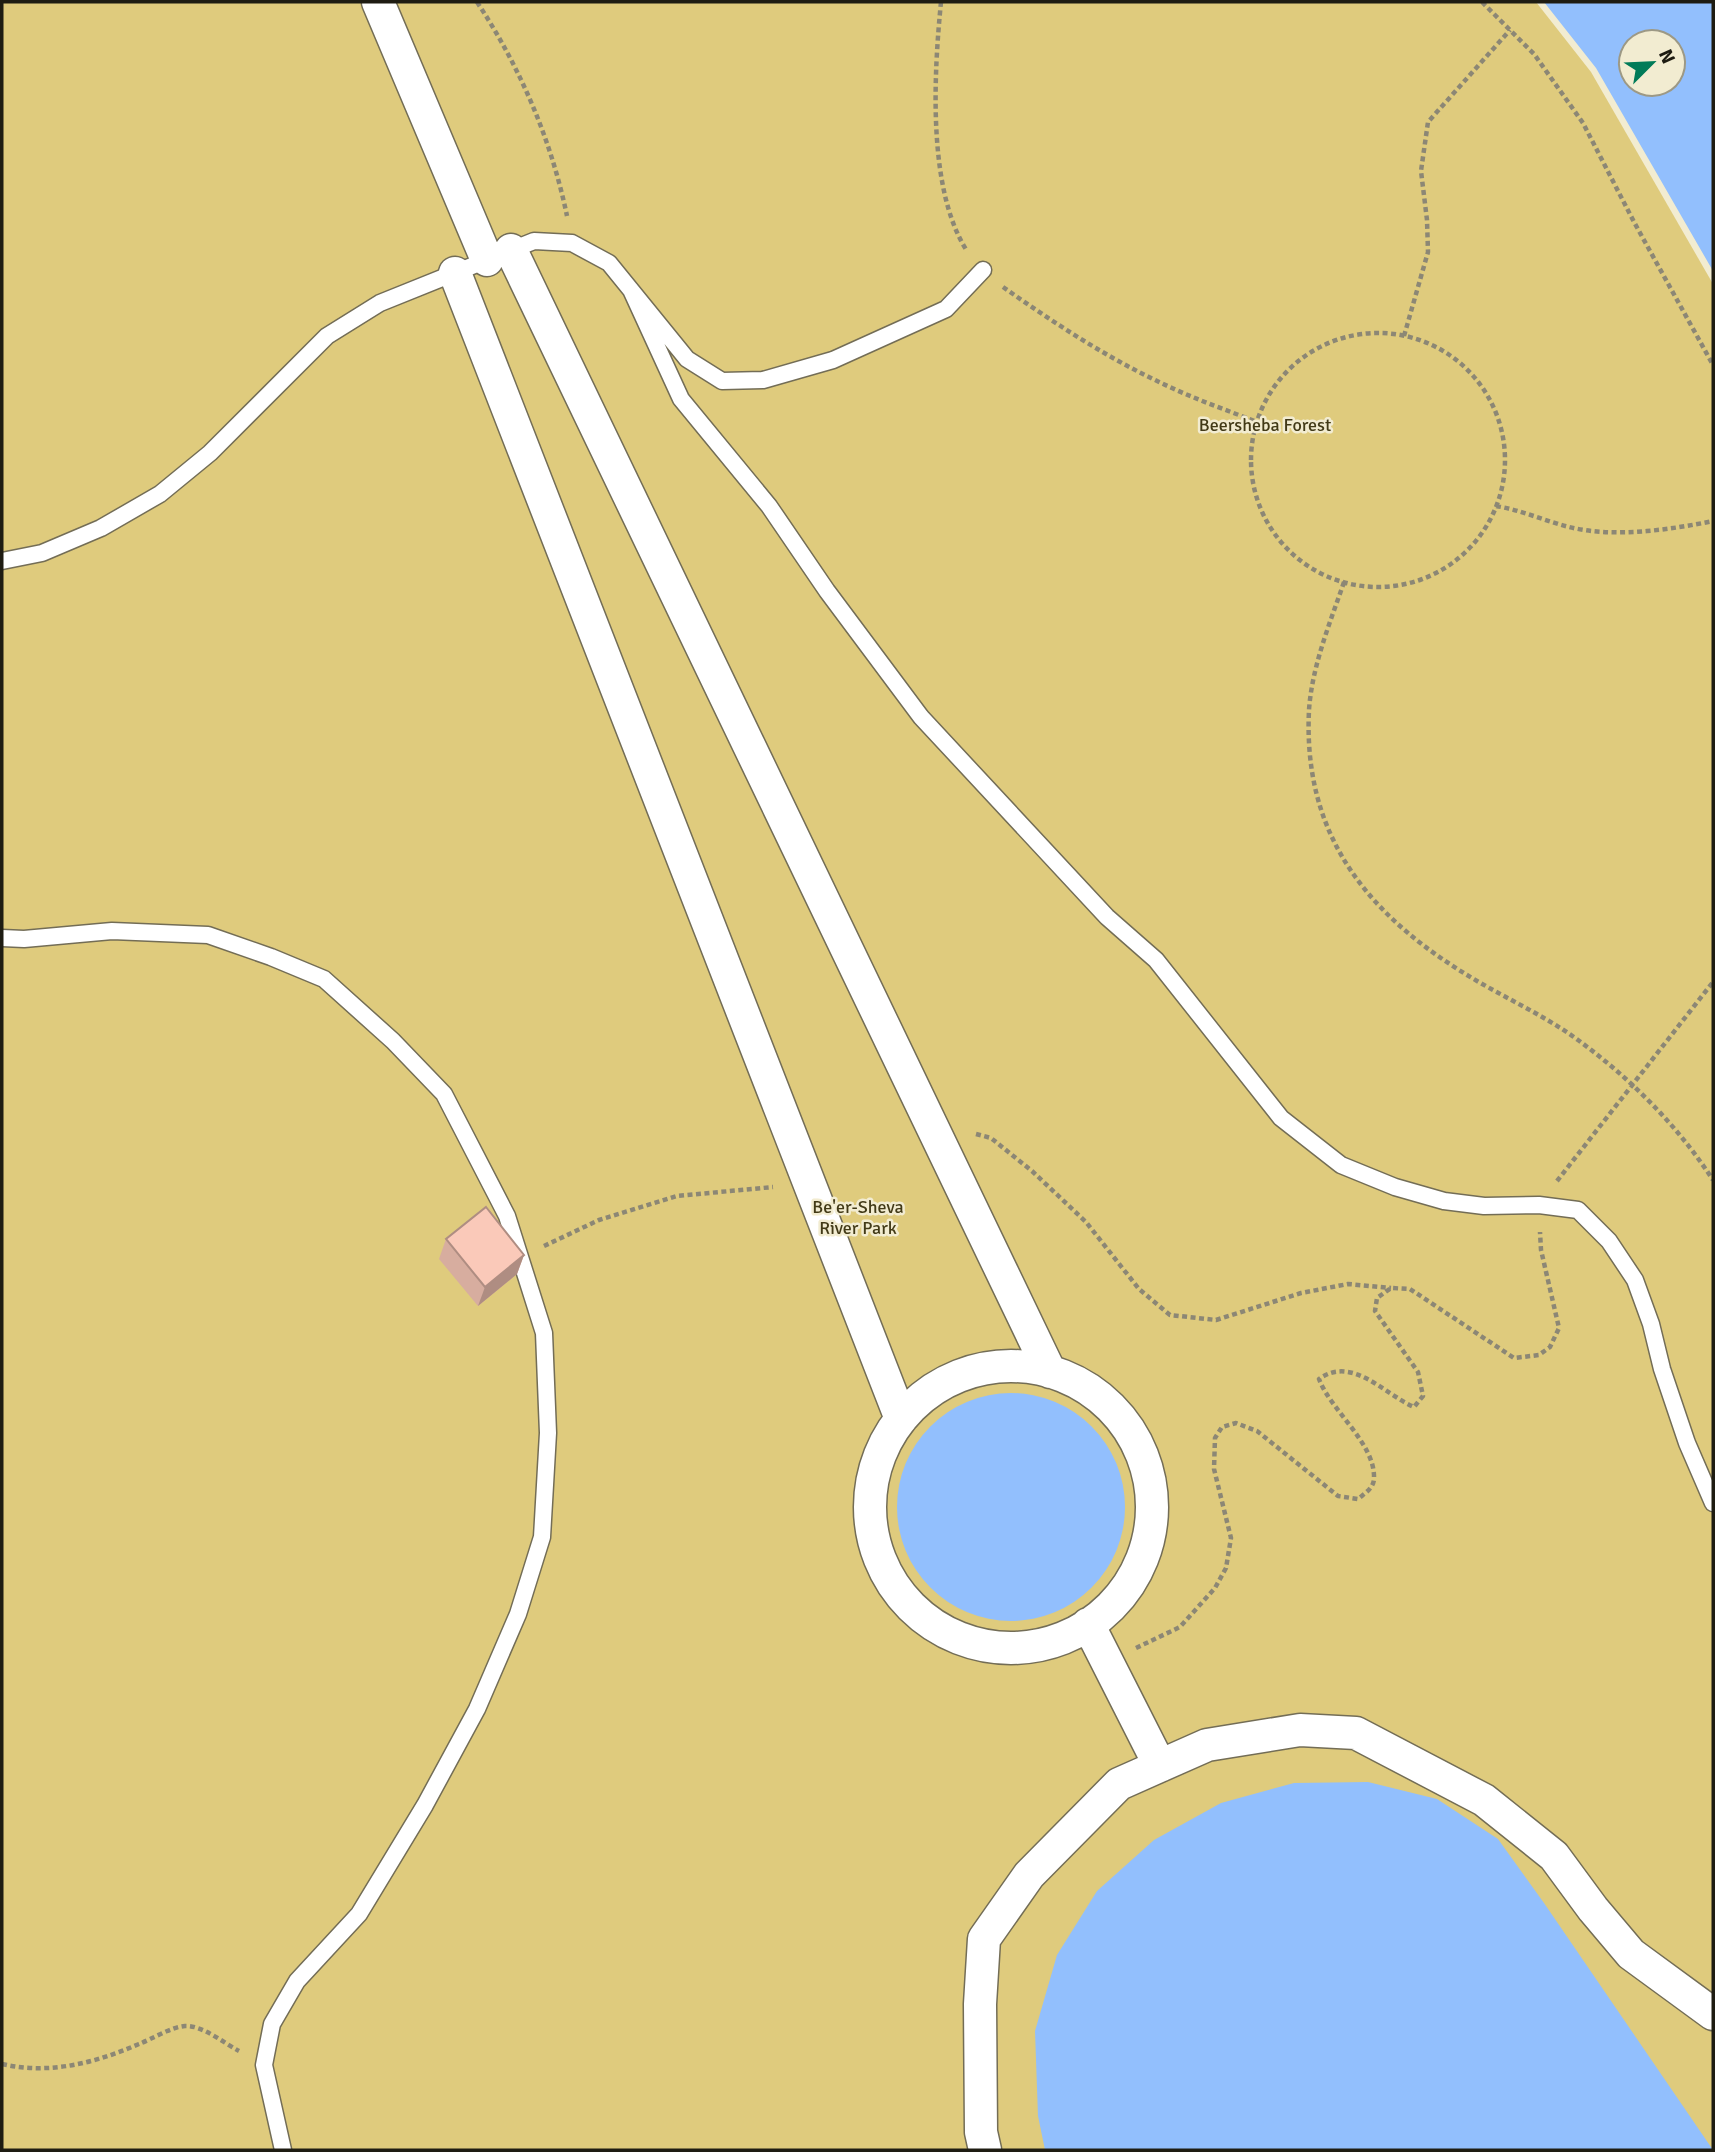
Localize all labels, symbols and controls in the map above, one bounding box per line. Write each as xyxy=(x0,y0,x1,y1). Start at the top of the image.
north arrow xyxy=(1617,28,1687,98)
text: N xyxy=(1653,46,1680,67)
park label: Beersheba Forest xyxy=(1199,414,1331,436)
park label: Be'er-Sheva River Park xyxy=(812,1196,904,1239)

